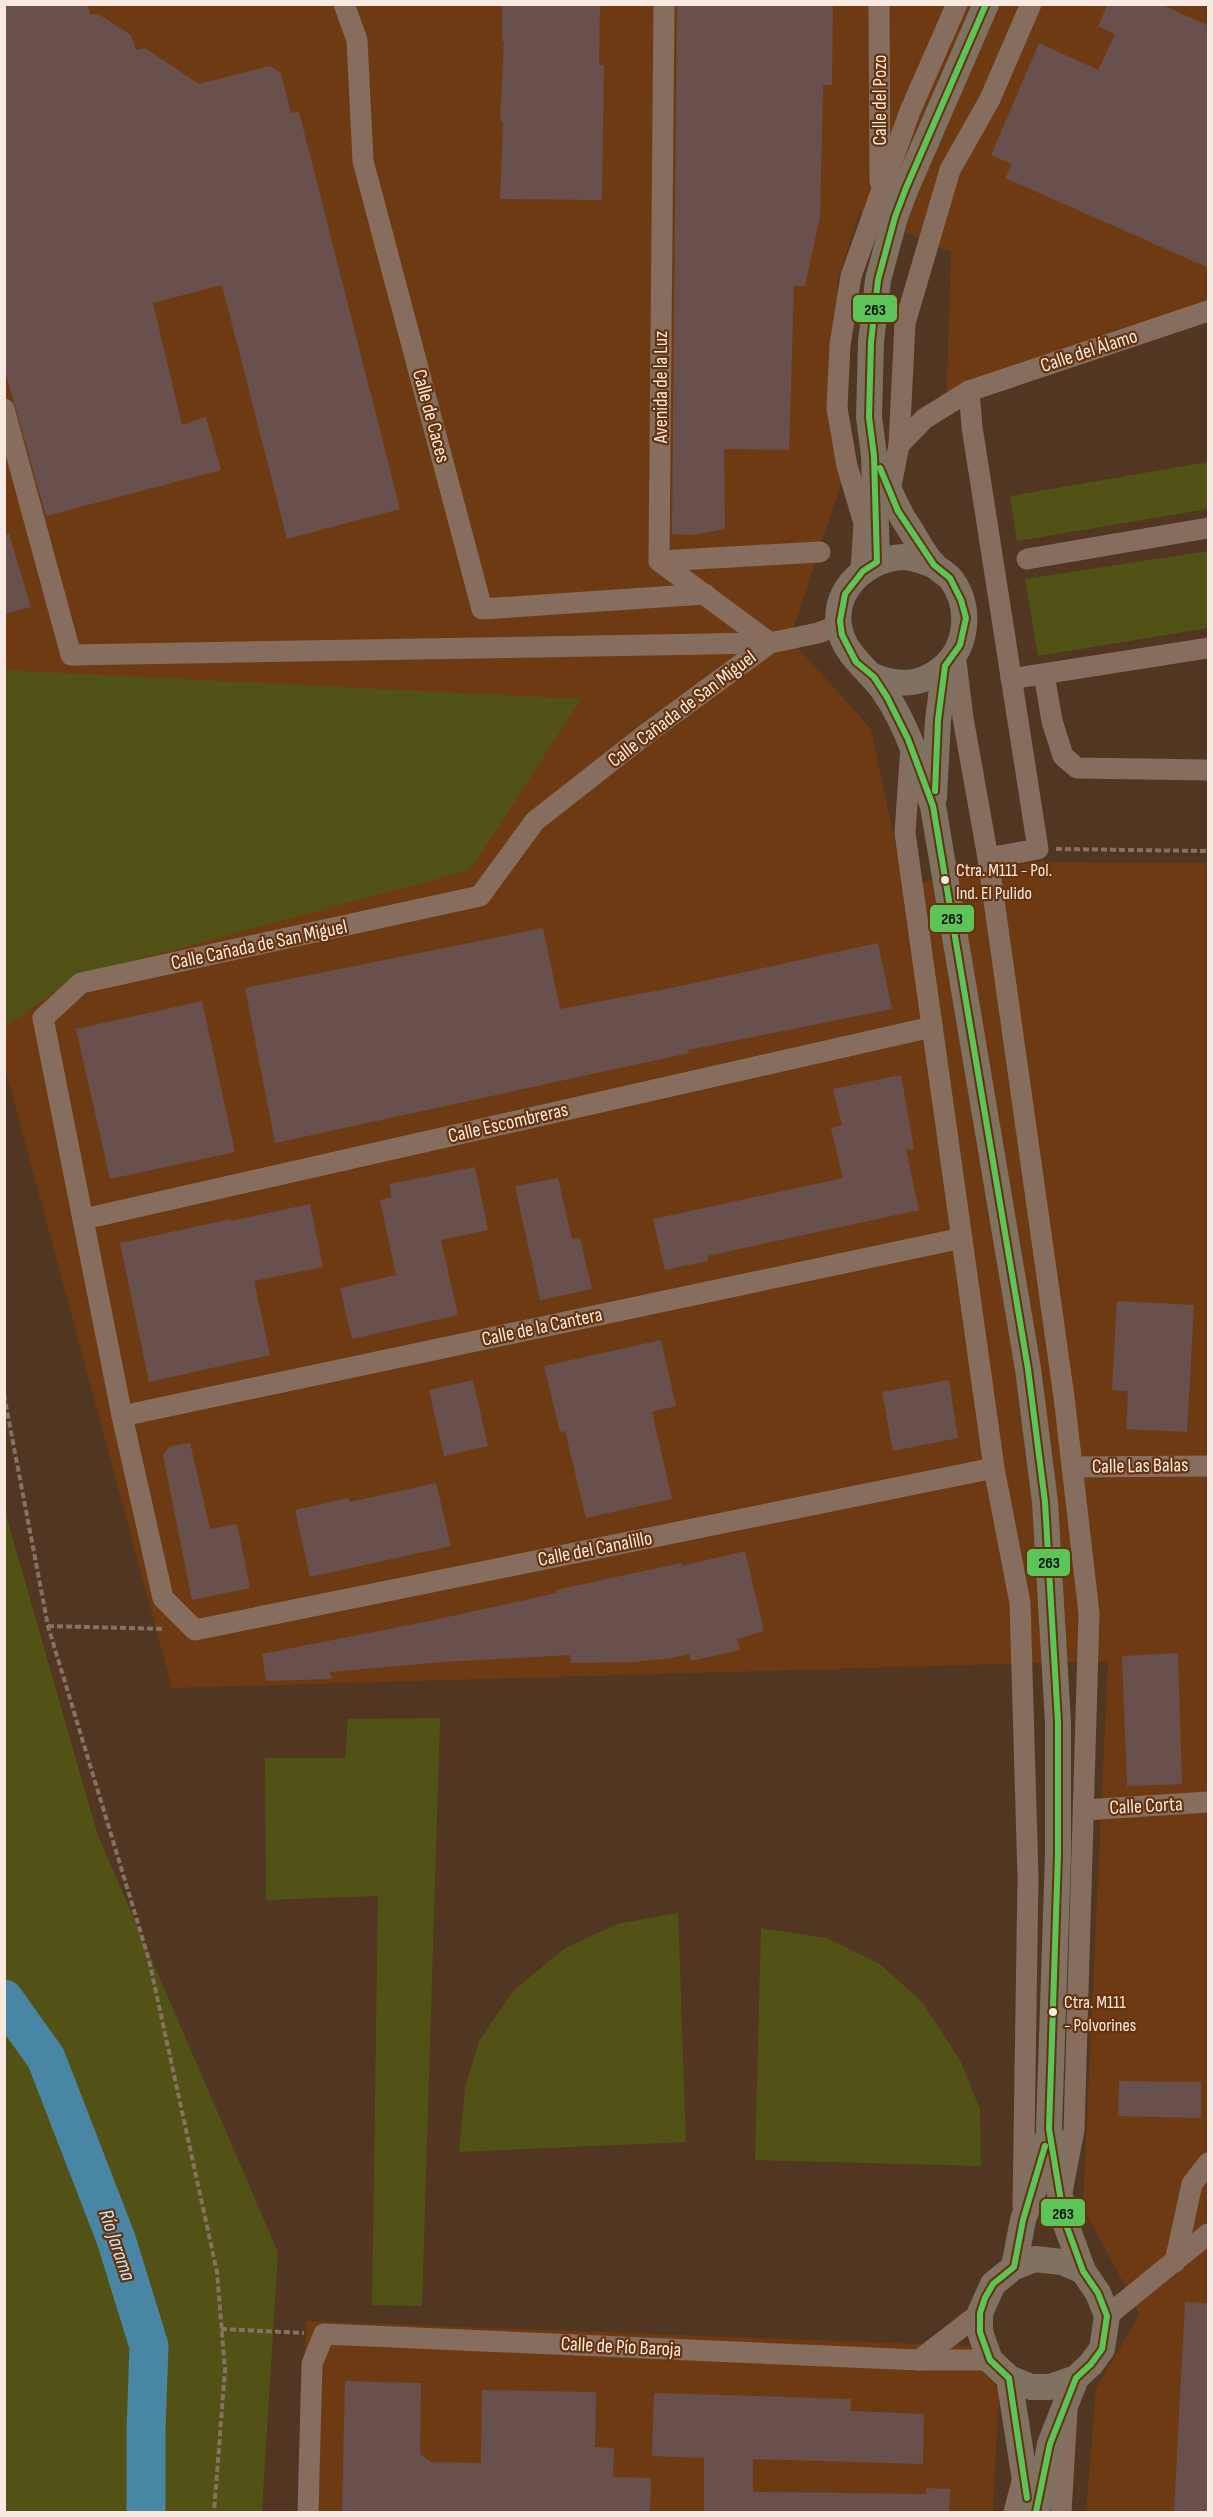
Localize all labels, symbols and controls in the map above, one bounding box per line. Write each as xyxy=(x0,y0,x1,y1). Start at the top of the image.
street label: Calle del Pozo xyxy=(868,55,892,145)
line badge: 263 xyxy=(852,294,898,323)
text: 263 xyxy=(864,301,886,320)
street label: Calle del Álamo xyxy=(1038,324,1140,378)
street label: Avenida de la Luz xyxy=(649,331,673,444)
street label: Calle de Caces xyxy=(407,367,455,465)
street label: Calle Cañada de San Miguel xyxy=(603,645,761,773)
place label: Ctra. M111 - Pol. Ind. El Pulido xyxy=(956,860,1052,904)
marker: Ctra. M111 - Pol. Ind. El Pulido xyxy=(939,874,951,886)
line badge: 263 xyxy=(929,904,975,933)
text: 263 xyxy=(941,910,963,929)
street label: Calle Cañada de San Miguel xyxy=(169,915,349,975)
street label: Calle Escombreras xyxy=(446,1098,570,1148)
street label: Calle de la Cantera xyxy=(479,1303,605,1351)
street label: Calle Las Balas xyxy=(1092,1453,1188,1479)
street label: Calle del Canalillo xyxy=(536,1526,654,1572)
line badge: 263 xyxy=(1026,1548,1071,1577)
text: 263 xyxy=(1038,1554,1060,1573)
street label: Calle Corta xyxy=(1109,1792,1183,1820)
place label: Ctra. M111 - Polvorines xyxy=(1064,1992,1136,2036)
marker: Ctra. M111 - Polvorines xyxy=(1047,2006,1059,2018)
line badge: 263 xyxy=(1040,2198,1086,2227)
text: 263 xyxy=(1052,2205,1074,2224)
water label: Río Jarama xyxy=(93,2206,141,2284)
street label: Calle de Pío Baroja xyxy=(560,2332,682,2362)

